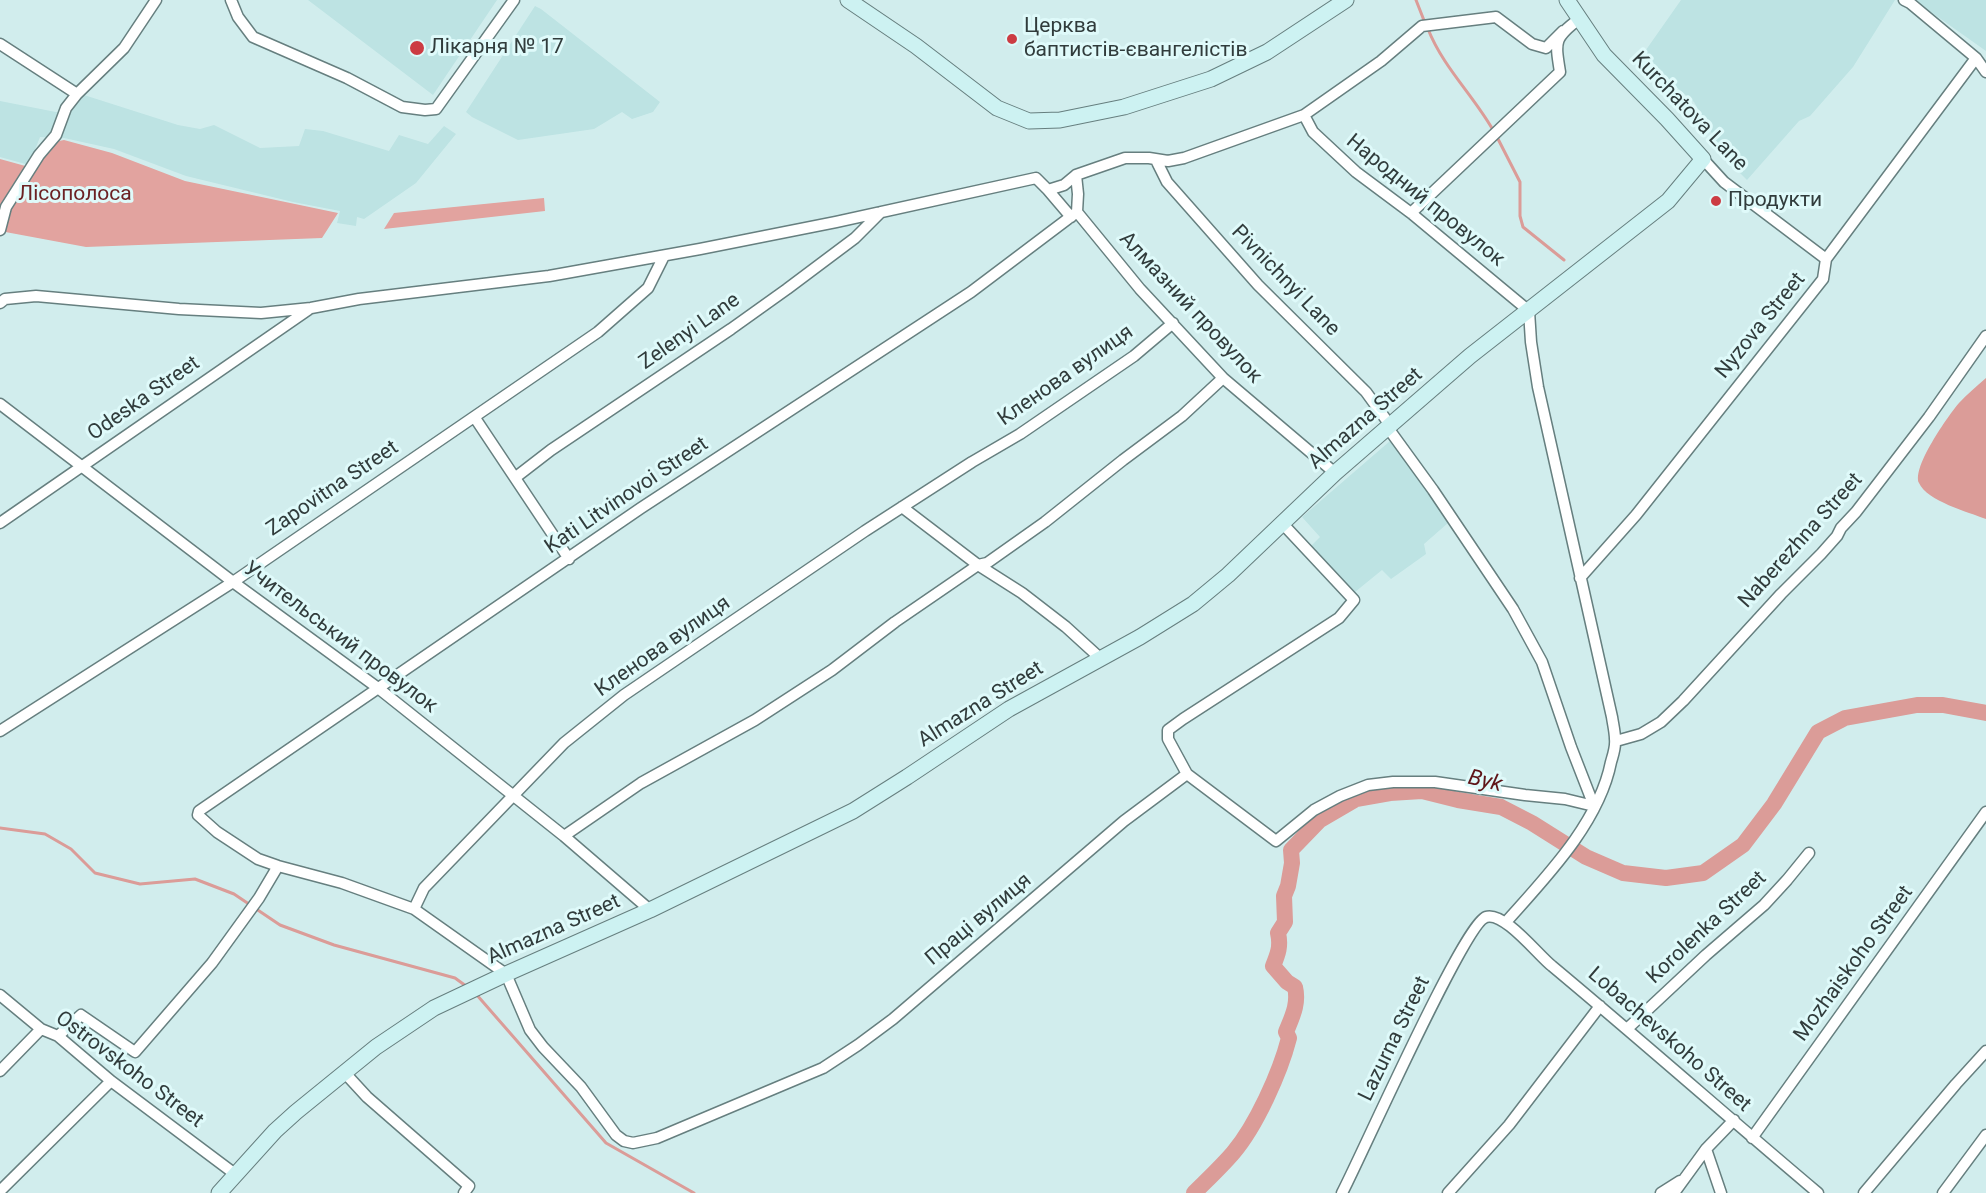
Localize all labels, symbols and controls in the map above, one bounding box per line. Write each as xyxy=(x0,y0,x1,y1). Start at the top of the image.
place label: Церква баптистів-євангелістів xyxy=(1024,14,1247,64)
marker: Церква баптистів-євангелістів xyxy=(1005,32,1019,46)
place label: Лікарня № 17 xyxy=(430,35,564,61)
marker: Лікарня № 17 xyxy=(408,39,426,57)
street label: Kurchatova Lane xyxy=(1626,47,1752,177)
street label: Народний провулок xyxy=(1341,129,1509,273)
park label: Лісополоса xyxy=(18,182,132,208)
place label: Продукти xyxy=(1728,188,1822,214)
marker: Продукти xyxy=(1709,194,1723,208)
street label: Pivnichnyi Lane xyxy=(1226,220,1344,342)
street label: Алмазний провулок xyxy=(1113,227,1267,389)
street label: Nyzova Street xyxy=(1711,268,1811,384)
street label: Zelenyi Lane xyxy=(635,288,745,376)
street label: Кленова вулиця xyxy=(994,320,1138,432)
street label: Odeska Street xyxy=(83,351,205,447)
street label: Almazna Street xyxy=(1304,363,1428,475)
street label: Kati Litvinovoi Street xyxy=(541,432,713,560)
street label: Zapovitna Street xyxy=(262,436,404,542)
street label: Naberezhna Street xyxy=(1734,468,1868,614)
street label: Учительський провулок xyxy=(238,557,442,719)
street label: Кленова вулиця xyxy=(591,591,735,703)
street label: Almazna Street xyxy=(914,657,1048,753)
water label: Byk xyxy=(1465,765,1505,799)
street label: Korolenka Street xyxy=(1642,866,1772,990)
street label: Праці вулиця xyxy=(921,868,1037,972)
street label: Mozhaiskoho Street xyxy=(1789,881,1919,1047)
street label: Almazna Street xyxy=(484,889,624,971)
street label: Lobachevskoho Street xyxy=(1582,962,1756,1118)
street label: Lazurna Street xyxy=(1354,973,1436,1105)
street label: Ostrovskoho Street xyxy=(50,1006,208,1134)

